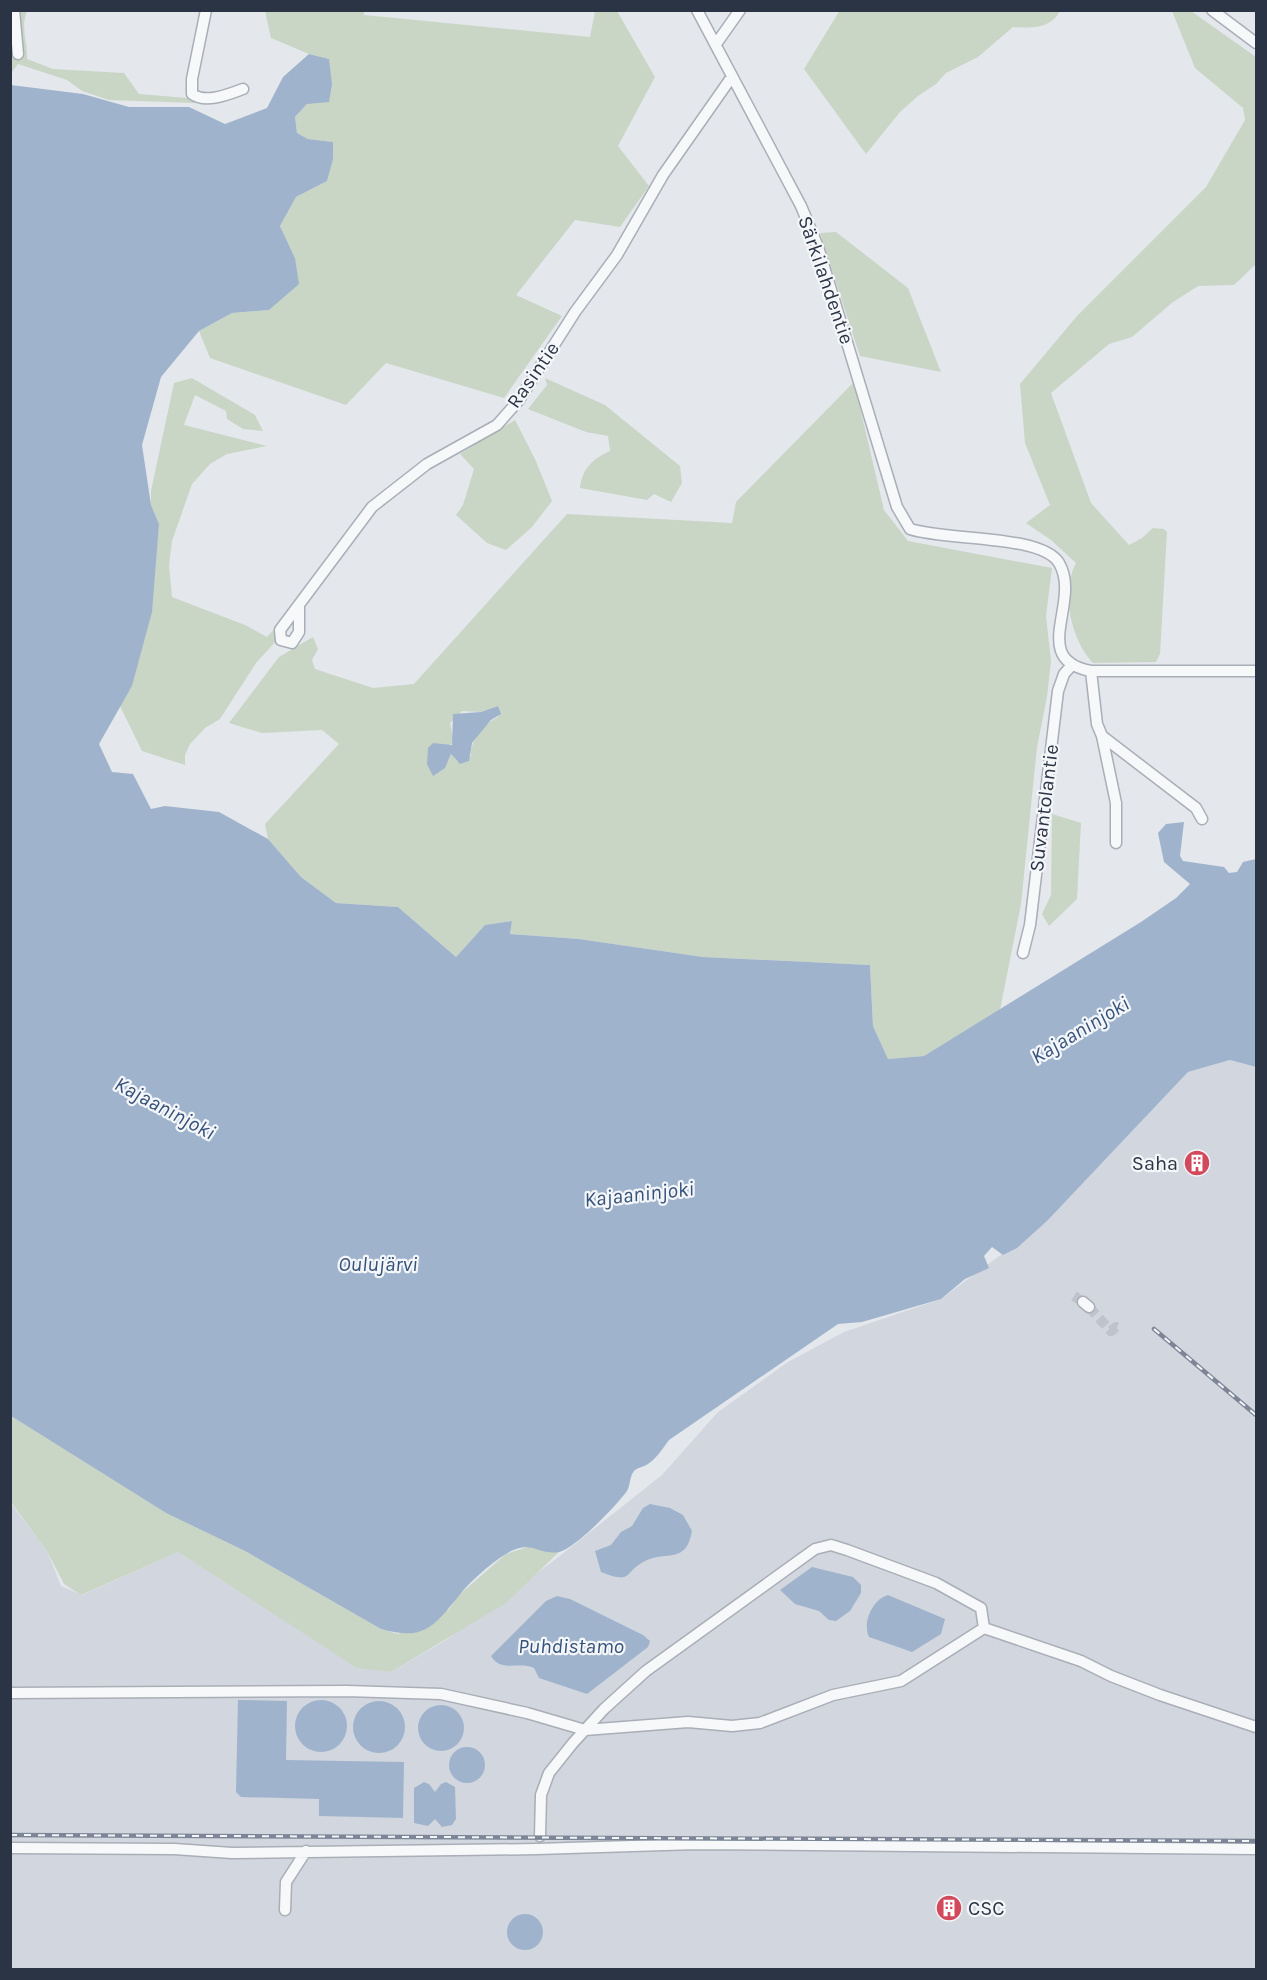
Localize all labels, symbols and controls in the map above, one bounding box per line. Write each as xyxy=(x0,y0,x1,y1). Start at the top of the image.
street label: Särkilahdentie xyxy=(793,213,859,347)
street label: Rasintie xyxy=(502,337,564,413)
street label: Suvantolantie xyxy=(1025,743,1063,873)
water label: Kajaaninjoki xyxy=(1027,991,1134,1069)
water label: Kajaaninjoki xyxy=(111,1072,220,1145)
building icon: Saha xyxy=(1182,1148,1212,1178)
place label: Saha xyxy=(1132,1152,1178,1175)
water label: Kajaaninjoki xyxy=(583,1176,695,1212)
water label: Oulujärvi xyxy=(338,1252,418,1276)
water label: Puhdistamo xyxy=(518,1634,625,1658)
building icon: CSC xyxy=(934,1893,964,1923)
place label: CSC xyxy=(968,1897,1005,1920)

